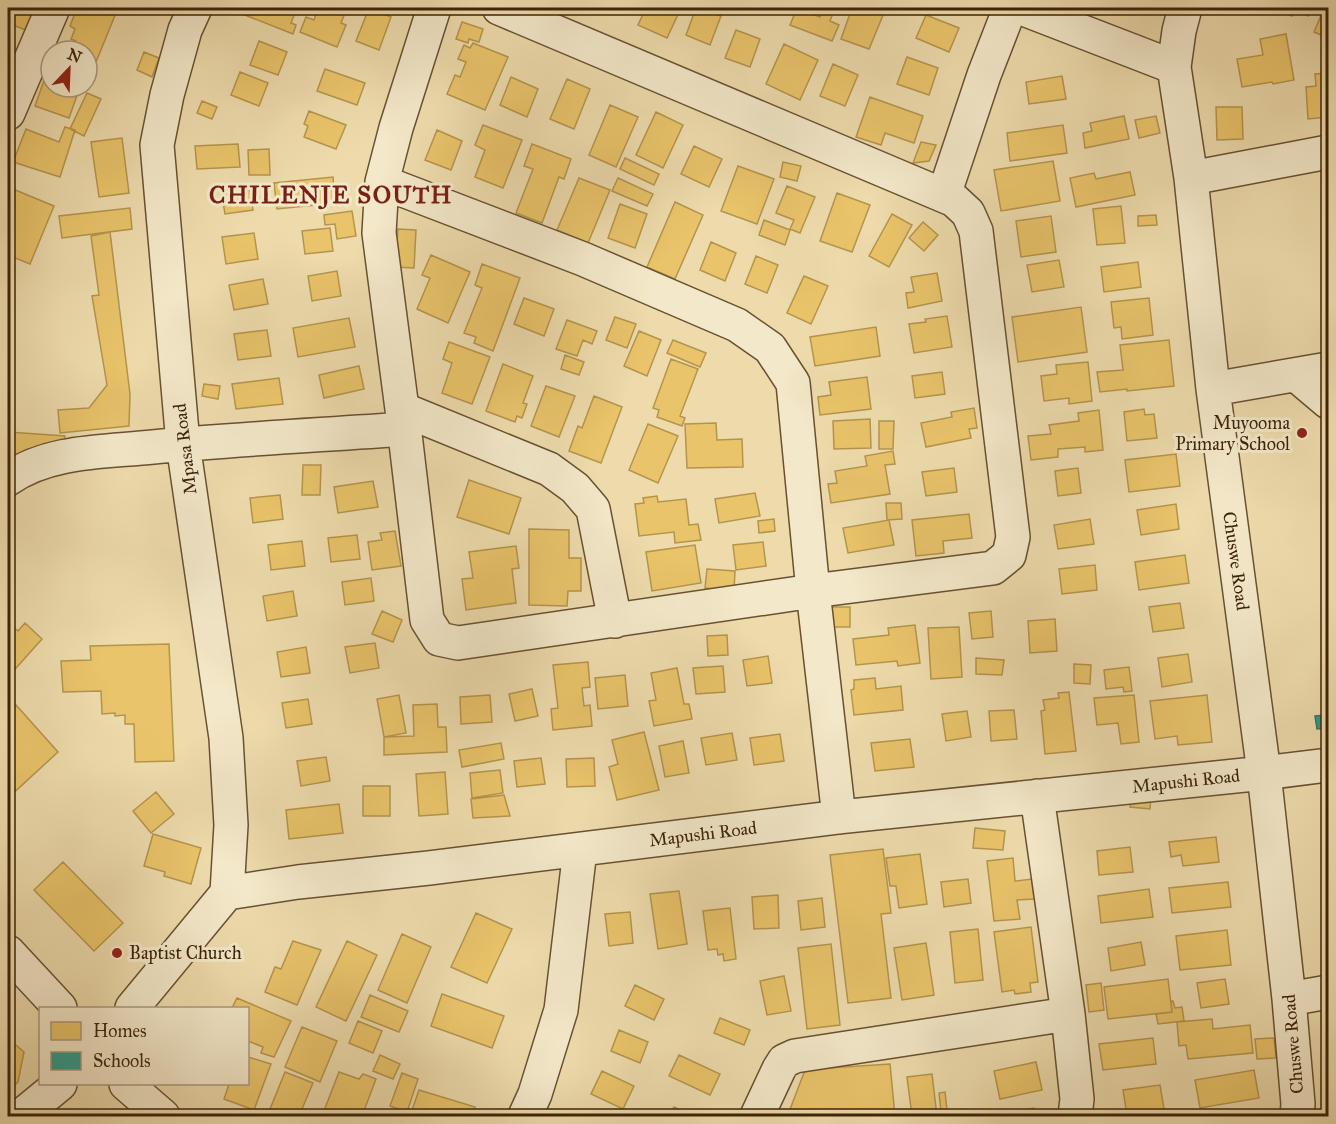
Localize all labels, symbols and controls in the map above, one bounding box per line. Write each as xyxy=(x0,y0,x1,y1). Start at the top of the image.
north arrow xyxy=(39,39,99,99)
text: N xyxy=(65,44,85,67)
district label: CHILENJE SOUTH xyxy=(209,180,453,210)
street label: Mpasa Road xyxy=(169,402,201,496)
place label: Muyooma Primary School xyxy=(1175,412,1290,455)
marker: Muyooma Primary School xyxy=(1295,426,1309,440)
street label: Chuswe Road xyxy=(1218,510,1254,612)
street label: Mapushi Road xyxy=(1131,764,1241,798)
street label: Mapushi Road xyxy=(648,816,758,852)
place label: Baptist Church xyxy=(129,942,242,964)
marker: Baptist Church xyxy=(110,946,124,960)
street label: Chuswe Road xyxy=(1278,993,1308,1095)
legend xyxy=(39,1007,249,1085)
text: Homes xyxy=(93,1020,147,1042)
text: Schools xyxy=(93,1050,151,1072)

